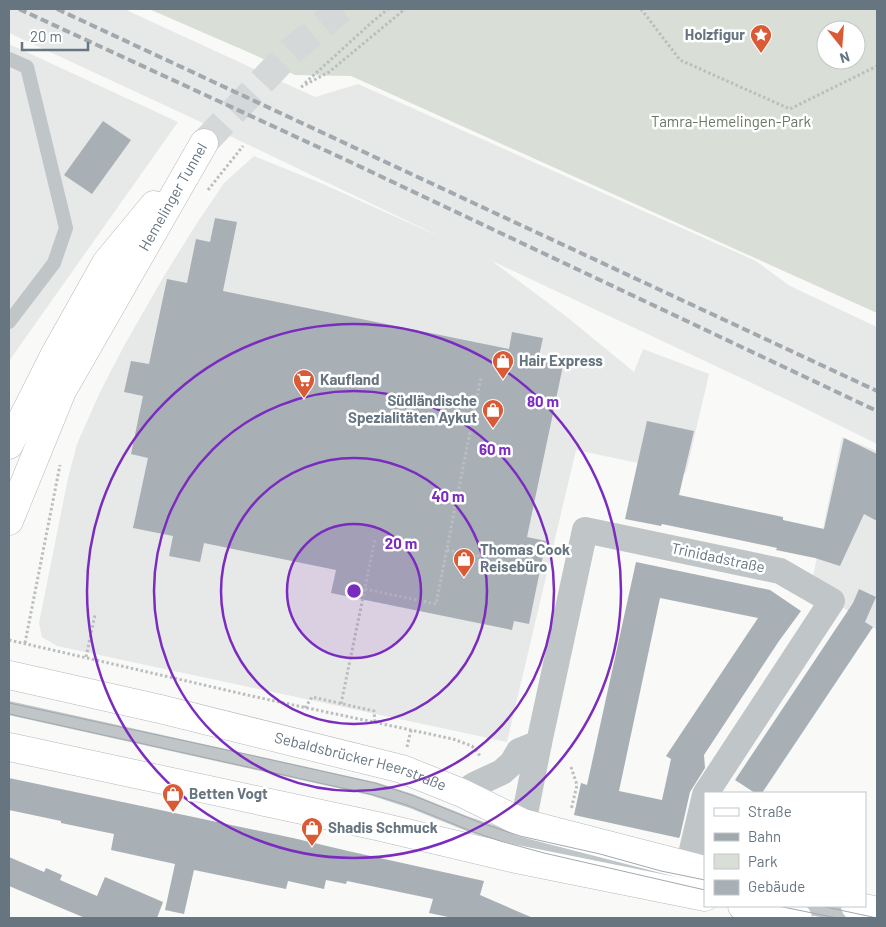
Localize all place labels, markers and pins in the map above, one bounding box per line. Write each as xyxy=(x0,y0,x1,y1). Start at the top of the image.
place icon: Holzfigur xyxy=(749,23,773,54)
place label: Holzfigur xyxy=(685,25,745,43)
shop icon: Hair Express xyxy=(491,349,515,380)
place label: Hair Express xyxy=(519,351,603,369)
supermarket icon: Kaufland xyxy=(292,368,316,399)
place label: Kaufland xyxy=(320,370,380,388)
place label: Südländische Spezialitäten Aykut xyxy=(348,391,477,426)
shop icon: Südländische Spezialitäten Aykut xyxy=(481,398,505,429)
place label: Thomas Cook Reisebüro xyxy=(480,540,570,575)
shop icon: Thomas Cook Reisebüro xyxy=(452,547,476,578)
centre of rings xyxy=(345,582,363,600)
shop icon: Betten Vogt xyxy=(161,782,185,813)
place label: Betten Vogt xyxy=(189,784,268,802)
shop icon: Shadis Schmuck xyxy=(300,816,324,847)
place label: Shadis Schmuck xyxy=(328,818,438,836)

